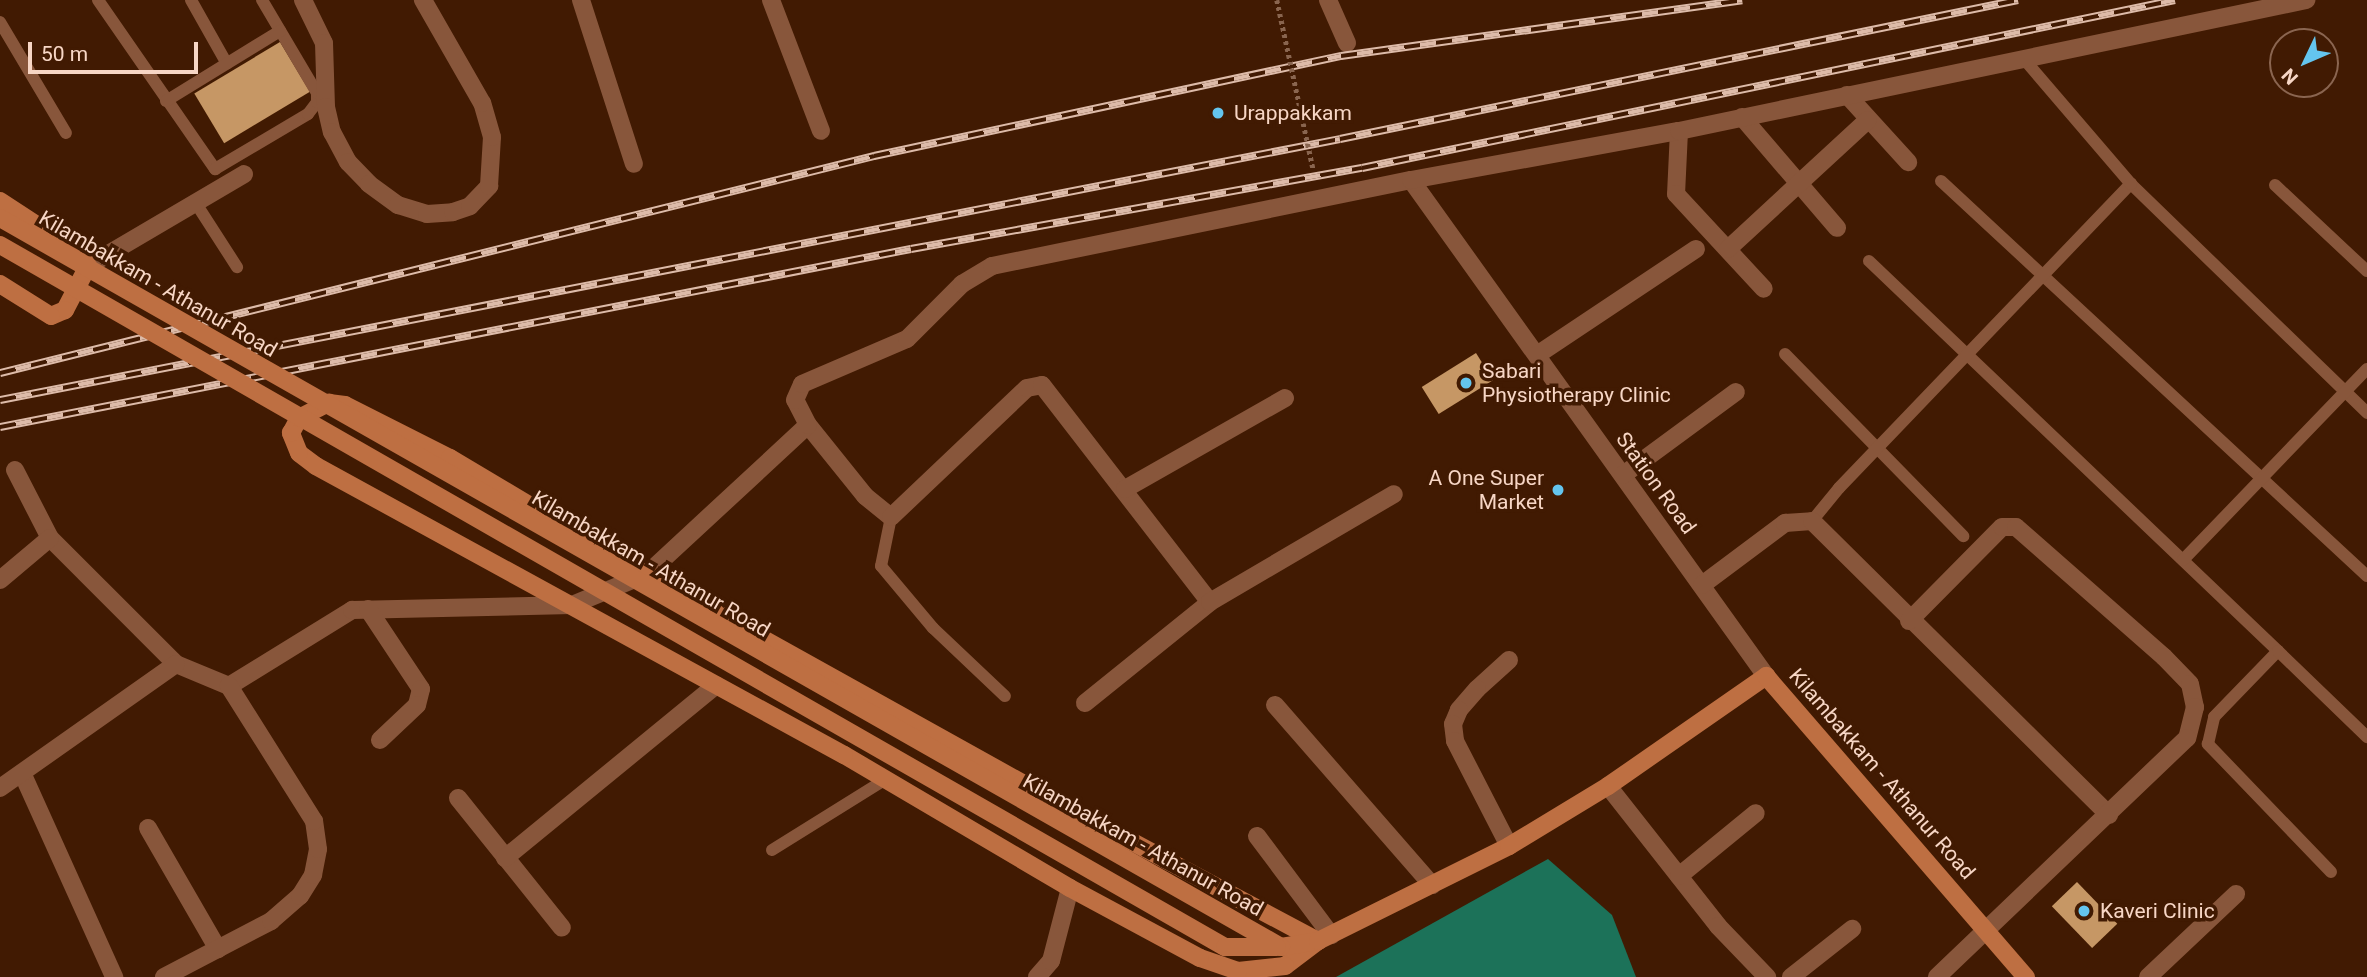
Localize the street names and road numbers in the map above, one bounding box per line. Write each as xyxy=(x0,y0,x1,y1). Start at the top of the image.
street label: Kilambakkam - Athanur Road xyxy=(34,205,282,363)
street label: Station Road xyxy=(1611,427,1701,539)
street label: Kilambakkam - Athanur Road xyxy=(527,485,775,643)
street label: Kilambakkam - Athanur Road xyxy=(1784,664,1980,884)
street label: Kilambakkam - Athanur Road xyxy=(1018,768,1268,922)

